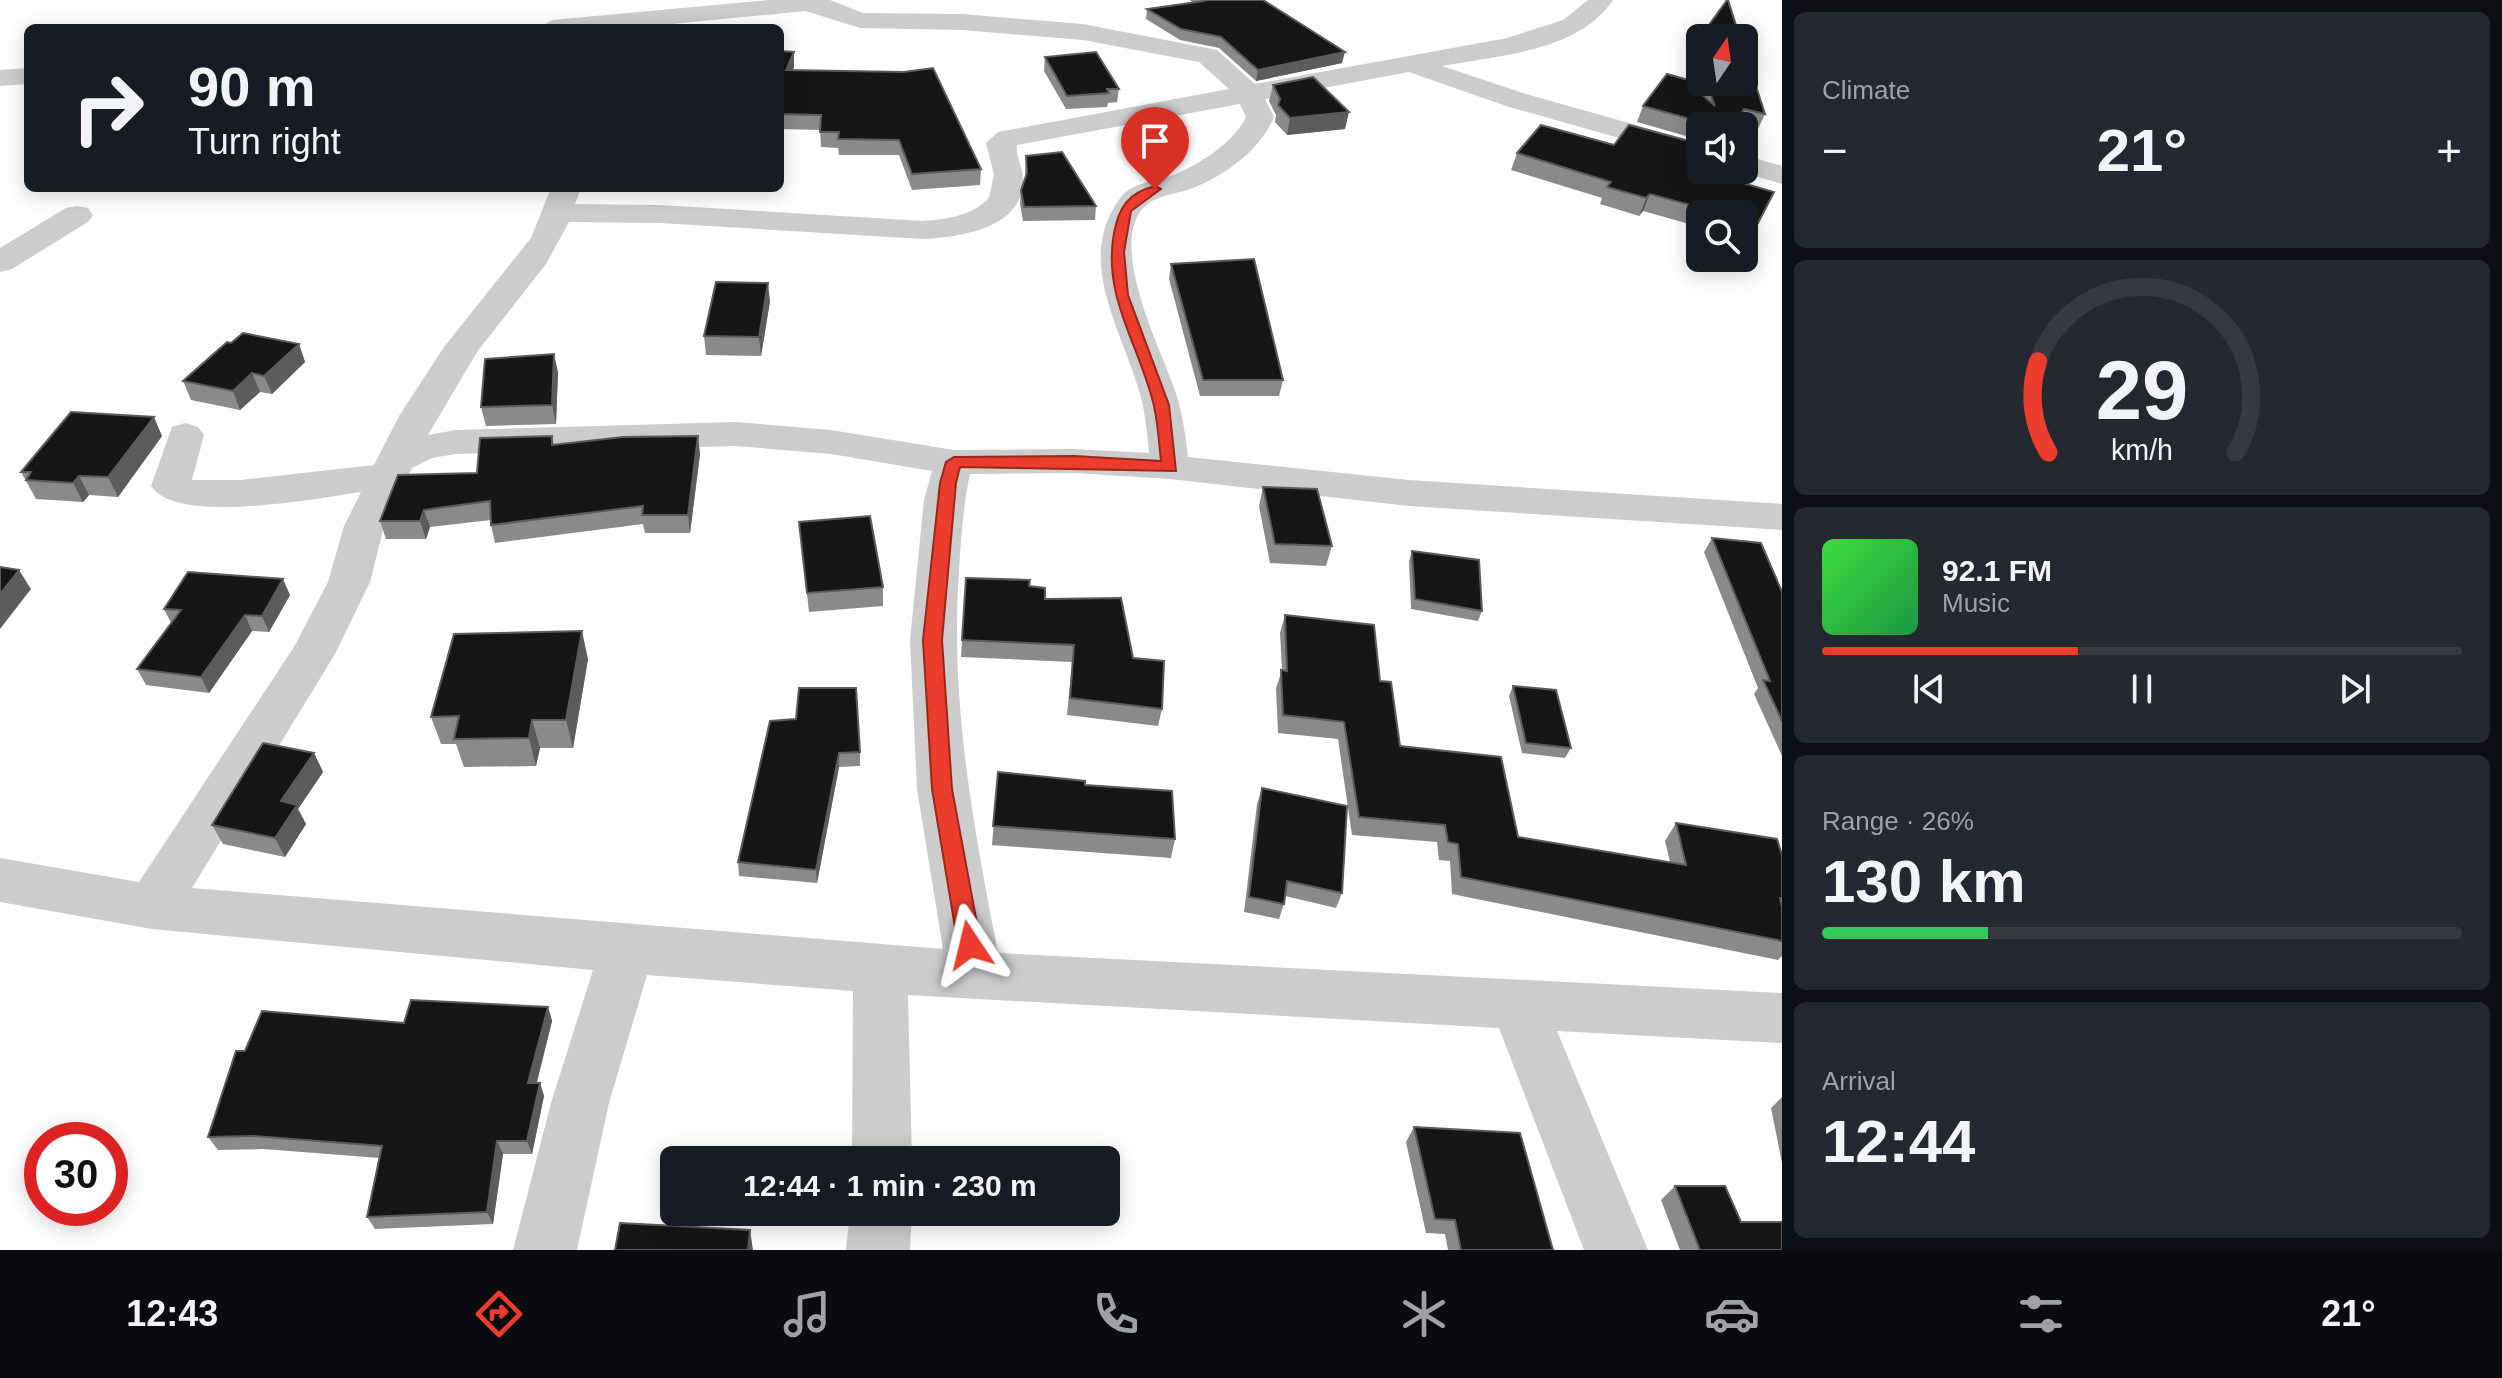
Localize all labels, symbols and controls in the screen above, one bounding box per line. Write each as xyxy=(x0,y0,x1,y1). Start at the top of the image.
north arrow xyxy=(1686,24,1758,96)
map controls xyxy=(1686,24,1758,272)
text: 90 m xyxy=(188,55,316,118)
icon: right xyxy=(56,56,160,160)
text: Climate xyxy=(1822,75,1910,105)
pin xyxy=(1121,107,1189,189)
button: sound xyxy=(1686,112,1758,184)
text: 21° xyxy=(2097,117,2187,184)
icon: arrive xyxy=(1133,119,1177,163)
text: Turn right xyxy=(188,121,341,162)
text: − xyxy=(1822,126,1848,175)
text: + xyxy=(2436,126,2462,175)
button: search xyxy=(1686,200,1758,272)
text: 29 xyxy=(2096,344,2188,437)
text: km/h xyxy=(2111,435,2173,467)
text: 92.1 FM xyxy=(1942,554,2052,587)
text: Music xyxy=(1942,588,2010,618)
icon: previous xyxy=(1907,667,1951,711)
icon: pause xyxy=(2120,667,2164,711)
icon: next xyxy=(2333,667,2377,711)
text: Range · 26% xyxy=(1822,806,1974,836)
text: 130 km xyxy=(1822,848,2026,915)
position arrow xyxy=(928,903,1012,987)
text: Arrival xyxy=(1822,1066,1896,1096)
text: 12:44 xyxy=(1822,1108,1975,1175)
speed limit sign: 30 xyxy=(24,1122,128,1226)
text: 12:44 · 1 min · 230 m xyxy=(743,1169,1037,1202)
icon: directions xyxy=(471,1286,527,1342)
icon: music xyxy=(779,1286,835,1342)
icon: phone xyxy=(1088,1286,1144,1342)
icon: climate xyxy=(1396,1286,1452,1342)
icon: car xyxy=(1704,1286,1760,1342)
icon: filters xyxy=(2013,1286,2069,1342)
text: 12:43 xyxy=(126,1293,218,1334)
text: 21° xyxy=(2321,1293,2376,1334)

